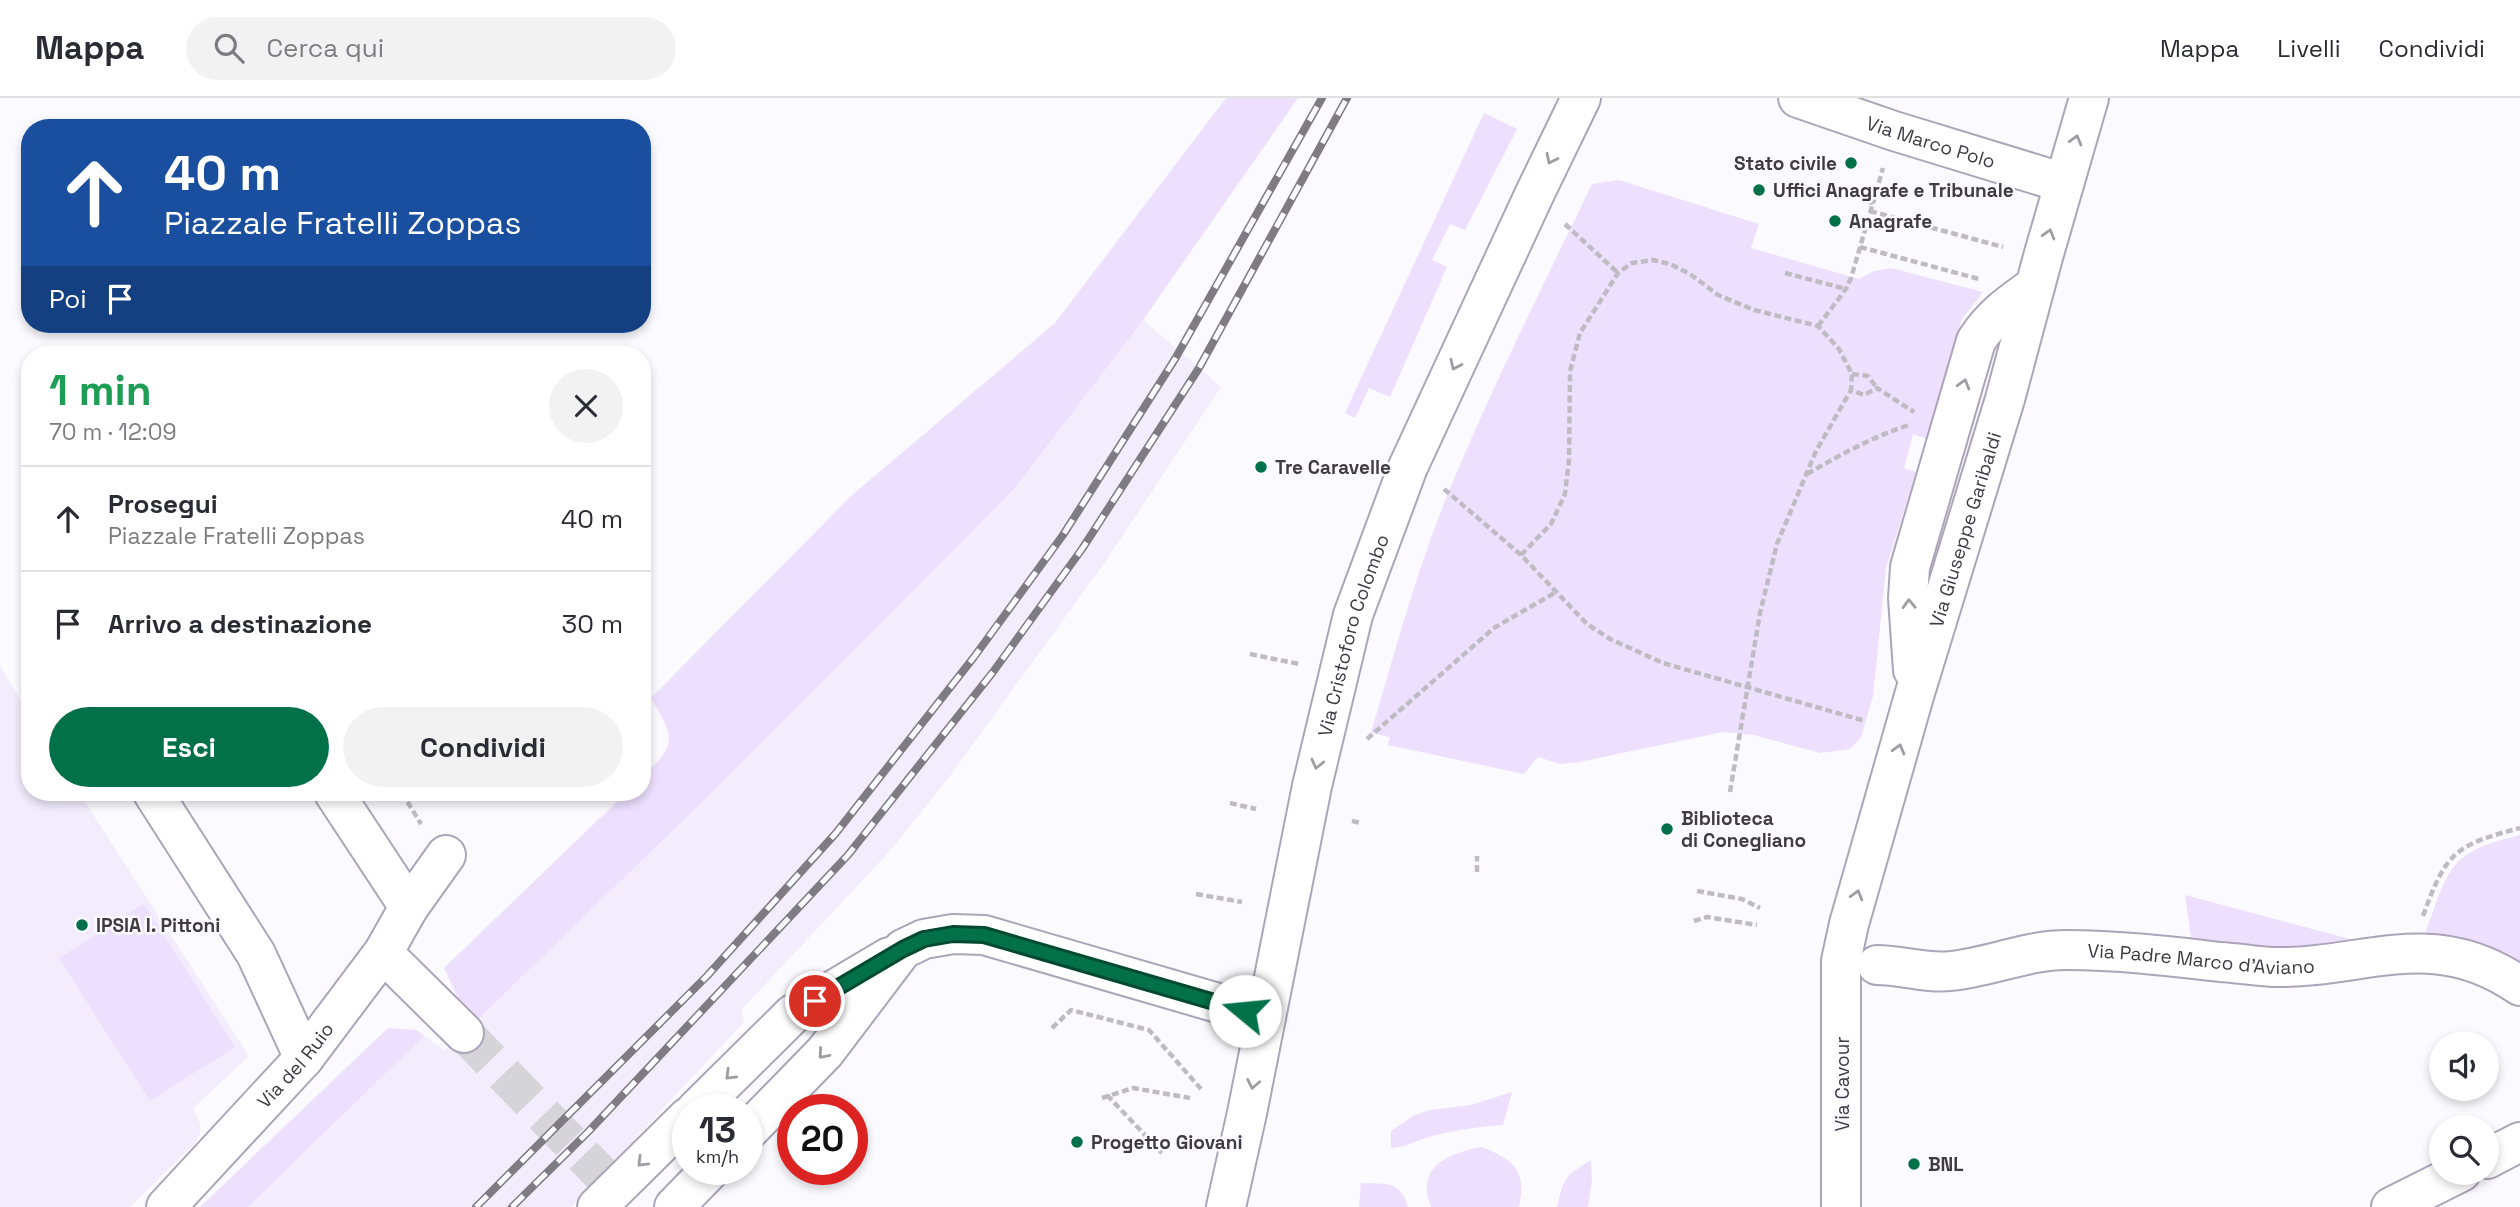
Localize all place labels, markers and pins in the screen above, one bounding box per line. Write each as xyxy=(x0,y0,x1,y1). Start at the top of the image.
place label: Stato civile xyxy=(1734,151,1837,176)
marker: Stato civile xyxy=(1843,155,1859,171)
place label: Uffici Anagrafe e Tribunale xyxy=(1773,178,2014,203)
marker: Uffici Anagrafe e Tribunale xyxy=(1751,182,1767,198)
place label: Anagrafe xyxy=(1849,209,1932,234)
marker: Anagrafe xyxy=(1827,213,1843,229)
place label: Tre Caravelle xyxy=(1275,455,1391,480)
marker: Tre Caravelle xyxy=(1253,459,1269,475)
place label: Biblioteca di Conegliano xyxy=(1681,806,1806,853)
marker: Biblioteca di Conegliano xyxy=(1659,821,1675,837)
place label: IPSIA I. Pittoni xyxy=(96,913,220,938)
marker: IPSIA I. Pittoni xyxy=(74,917,90,933)
pin xyxy=(785,971,845,1031)
place label: Progetto Giovani xyxy=(1091,1130,1243,1155)
marker: Progetto Giovani xyxy=(1069,1134,1085,1150)
place label: BNL xyxy=(1928,1152,1964,1177)
marker: BNL xyxy=(1906,1156,1922,1172)

